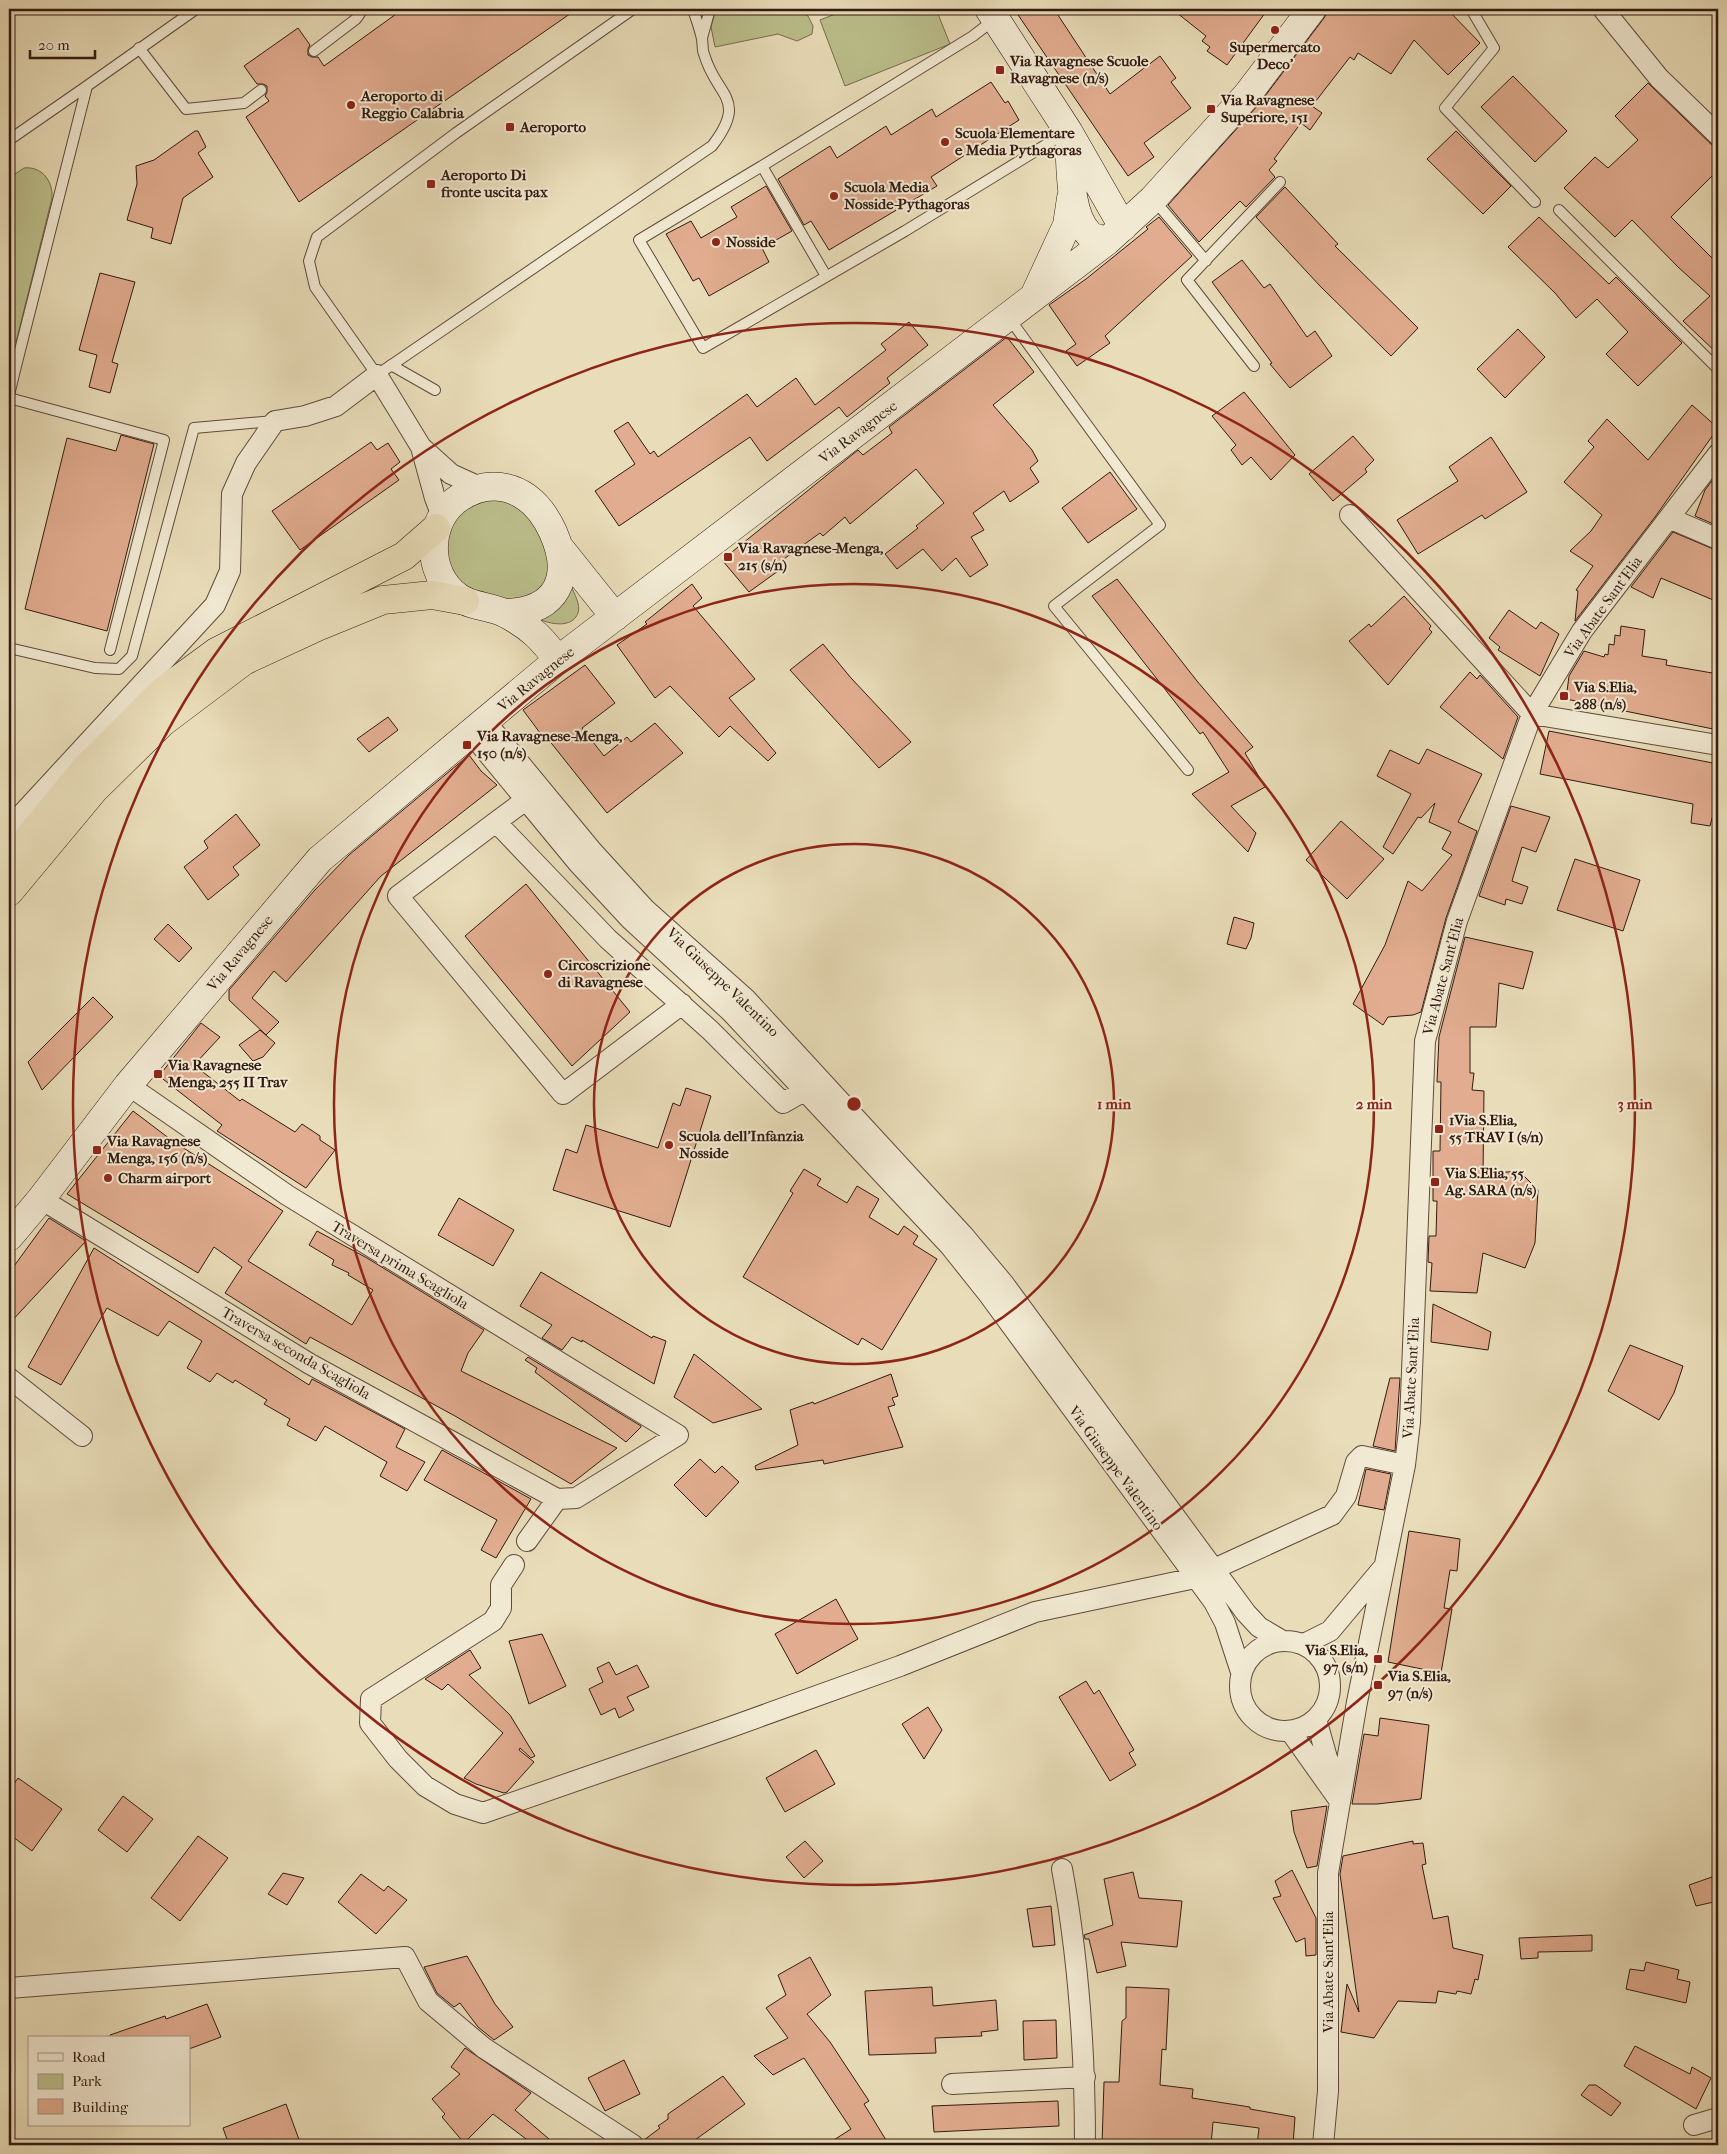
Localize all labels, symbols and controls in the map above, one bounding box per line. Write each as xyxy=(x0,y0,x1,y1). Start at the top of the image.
marker: Supermercato Deco' xyxy=(1269,24,1281,36)
scale bar xyxy=(30,28,95,60)
text: 20 m xyxy=(38,36,70,54)
place label: Supermercato Deco' xyxy=(1230,38,1321,73)
place label: Via Ravagnese Scuole Ravagnese (n/s) xyxy=(1009,52,1149,87)
marker: Via Ravagnese Scuole Ravagnese (n/s) xyxy=(994,64,1006,76)
place label: Aeroporto di Reggio Calabria xyxy=(360,87,465,122)
place label: Via Ravagnese Superiore, 151 xyxy=(1220,91,1315,126)
marker: Aeroporto di Reggio Calabria xyxy=(345,99,357,111)
marker: Via Ravagnese Superiore, 151 xyxy=(1205,103,1217,115)
place label: Aeroporto xyxy=(519,118,586,136)
marker: Aeroporto xyxy=(504,121,516,133)
place label: Scuola Elementare e Media Pythagoras xyxy=(955,124,1082,159)
marker: Scuola Elementare e Media Pythagoras xyxy=(939,136,951,148)
place label: Aeroporto Di fronte uscita pax xyxy=(440,166,548,201)
marker: Aeroporto Di fronte uscita pax xyxy=(425,178,437,190)
place label: Scuola Media Nosside-Pythagoras xyxy=(844,178,970,213)
marker: Scuola Media Nosside-Pythagoras xyxy=(828,190,840,202)
place label: Nosside xyxy=(726,233,776,251)
marker: Nosside xyxy=(710,236,722,248)
street label: Via Ravagnese xyxy=(814,396,901,468)
place label: Via Ravagnese-Menga, 215 (s/n) xyxy=(737,539,883,574)
marker: Via Ravagnese-Menga, 215 (s/n) xyxy=(722,551,734,563)
street label: Via Abate Sant'Elia xyxy=(1559,552,1647,662)
street label: Via Ravagnese xyxy=(493,642,578,716)
place label: Via S.Elia, 288 (n/s) xyxy=(1573,678,1637,713)
marker: Via S.Elia, 288 (n/s) xyxy=(1558,690,1570,702)
place label: Via Ravagnese-Menga, 150 (n/s) xyxy=(476,727,622,762)
marker: Via Ravagnese-Menga, 150 (n/s) xyxy=(461,739,473,751)
street label: Via Ravagnese xyxy=(202,911,277,995)
street label: Via Abate Sant'Elia xyxy=(1418,914,1468,1038)
street label: Via Giuseppe Valentino xyxy=(662,923,783,1041)
place label: Circoscrizione di Ravagnese xyxy=(558,956,651,991)
marker: Circoscrizione di Ravagnese xyxy=(542,968,554,980)
place label: Via Ravagnese Menga, 255 II Trav xyxy=(167,1056,289,1091)
marker: Via Ravagnese Menga, 255 II Trav xyxy=(152,1068,164,1080)
centre of rings xyxy=(845,1095,863,1113)
text: 1 min xyxy=(1097,1095,1131,1113)
text: 2 min xyxy=(1356,1095,1393,1113)
text: 3 min xyxy=(1618,1095,1653,1113)
place label: 1Via S.Elia, 55 TRAV I (s/n) xyxy=(1449,1111,1543,1146)
marker: 1Via S.Elia, 55 TRAV I (s/n) xyxy=(1433,1123,1445,1135)
place label: Scuola dell'Infanzia Nosside xyxy=(679,1127,805,1162)
place label: Via Ravagnese Menga, 156 (n/s) xyxy=(106,1132,207,1167)
marker: Scuola dell'Infanzia Nosside xyxy=(663,1139,675,1151)
marker: Via Ravagnese Menga, 156 (n/s) xyxy=(91,1144,103,1156)
place label: Via S.Elia, 55 Ag. SARA (n/s) xyxy=(1444,1164,1536,1199)
place label: Charm airport xyxy=(118,1169,212,1187)
marker: Charm airport xyxy=(102,1172,114,1184)
marker: Via S.Elia, 55 Ag. SARA (n/s) xyxy=(1429,1176,1441,1188)
street label: Traversa prima Scagliola xyxy=(328,1217,473,1314)
street label: Traversa seconda Scagliola xyxy=(218,1303,375,1404)
street label: Via Abate Sant'Elia xyxy=(1399,1316,1423,1440)
street label: Via Giuseppe Valentino xyxy=(1064,1401,1167,1534)
place label: Via S.Elia, 97 (s/n) xyxy=(1304,1641,1368,1676)
marker: Via S.Elia, 97 (s/n) xyxy=(1372,1653,1384,1665)
place label: Via S.Elia, 97 (n/s) xyxy=(1387,1667,1451,1702)
marker: Via S.Elia, 97 (n/s) xyxy=(1372,1679,1384,1691)
street label: Via Abate Sant'Elia xyxy=(1319,1910,1337,2034)
legend xyxy=(28,2036,190,2126)
text: Road xyxy=(72,2048,106,2066)
text: Park xyxy=(72,2072,102,2090)
text: Building xyxy=(72,2098,129,2116)

